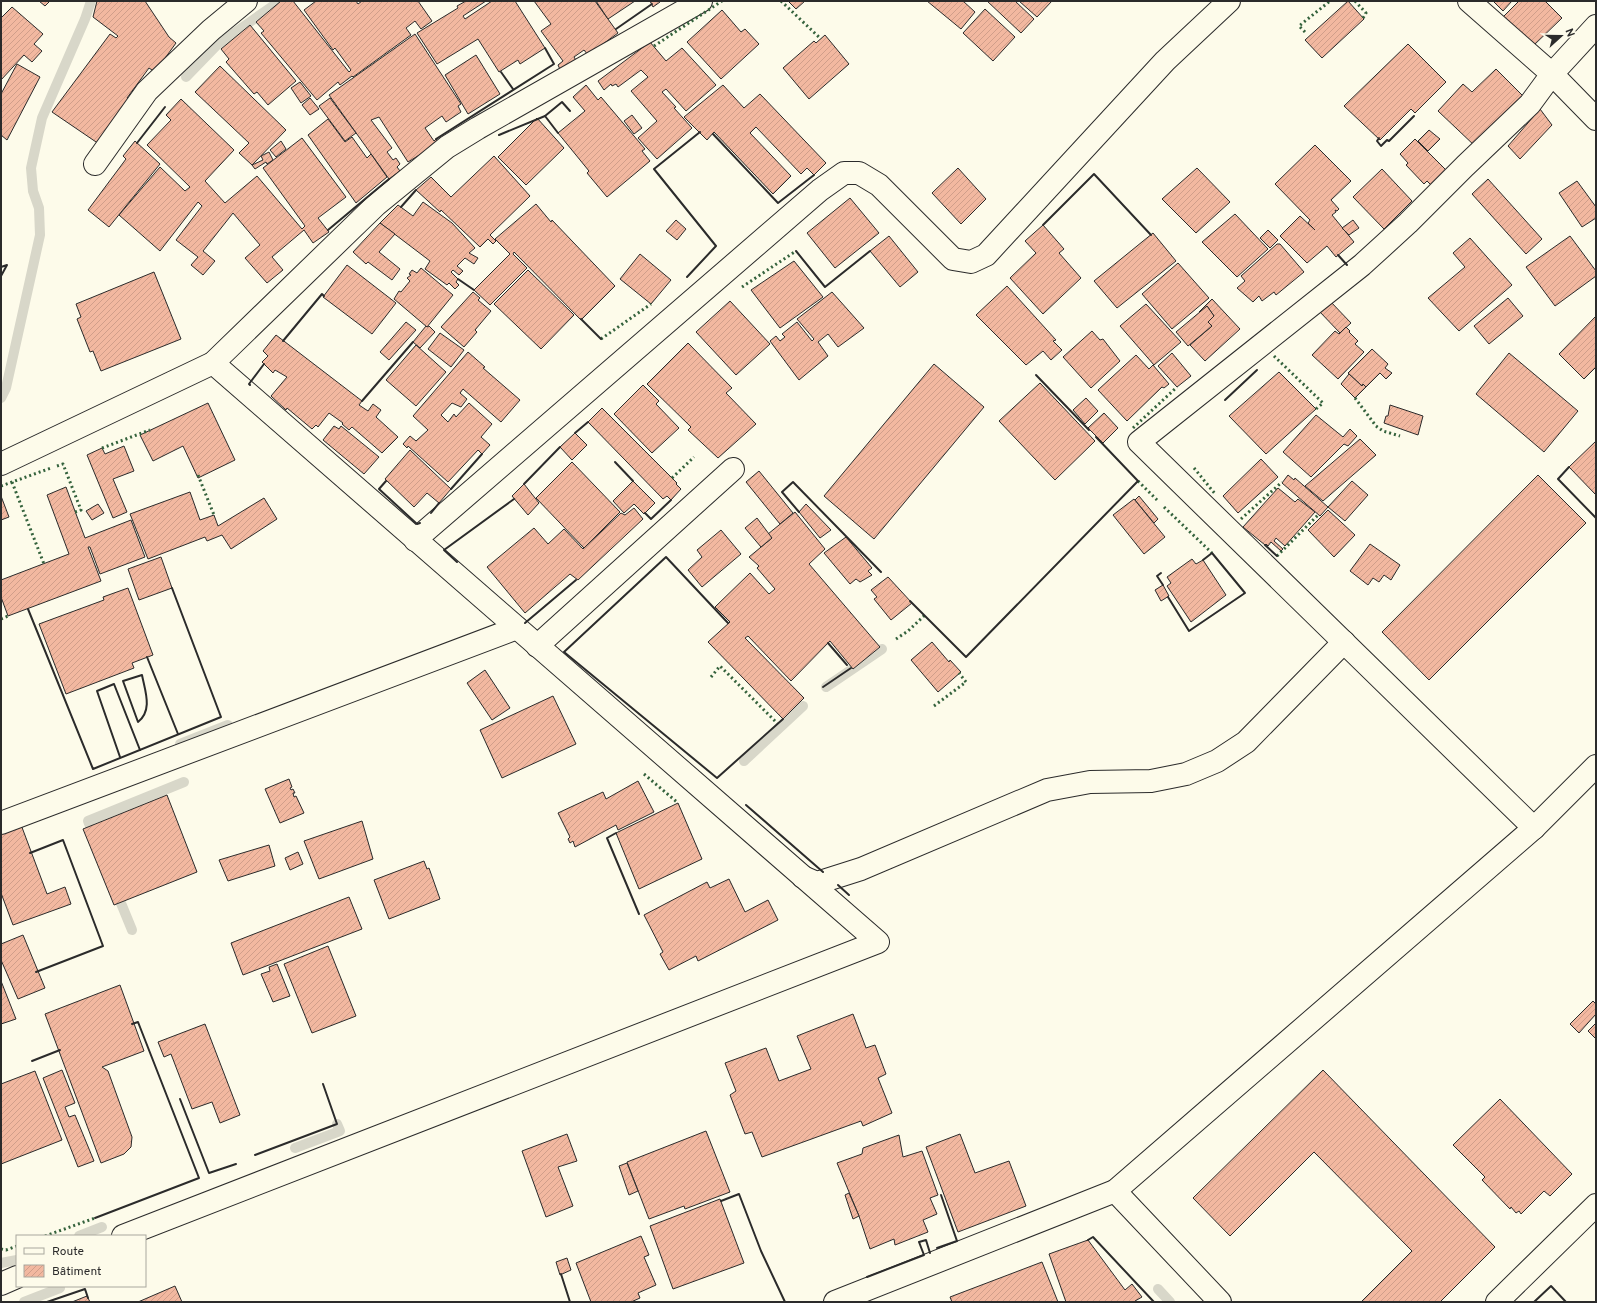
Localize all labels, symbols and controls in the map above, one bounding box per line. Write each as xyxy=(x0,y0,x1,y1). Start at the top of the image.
north arrow xyxy=(1541,16,1581,56)
text: N xyxy=(1561,27,1577,39)
legend xyxy=(16,1235,146,1287)
text: Route xyxy=(52,1244,84,1260)
text: Bâtiment xyxy=(52,1264,102,1280)

